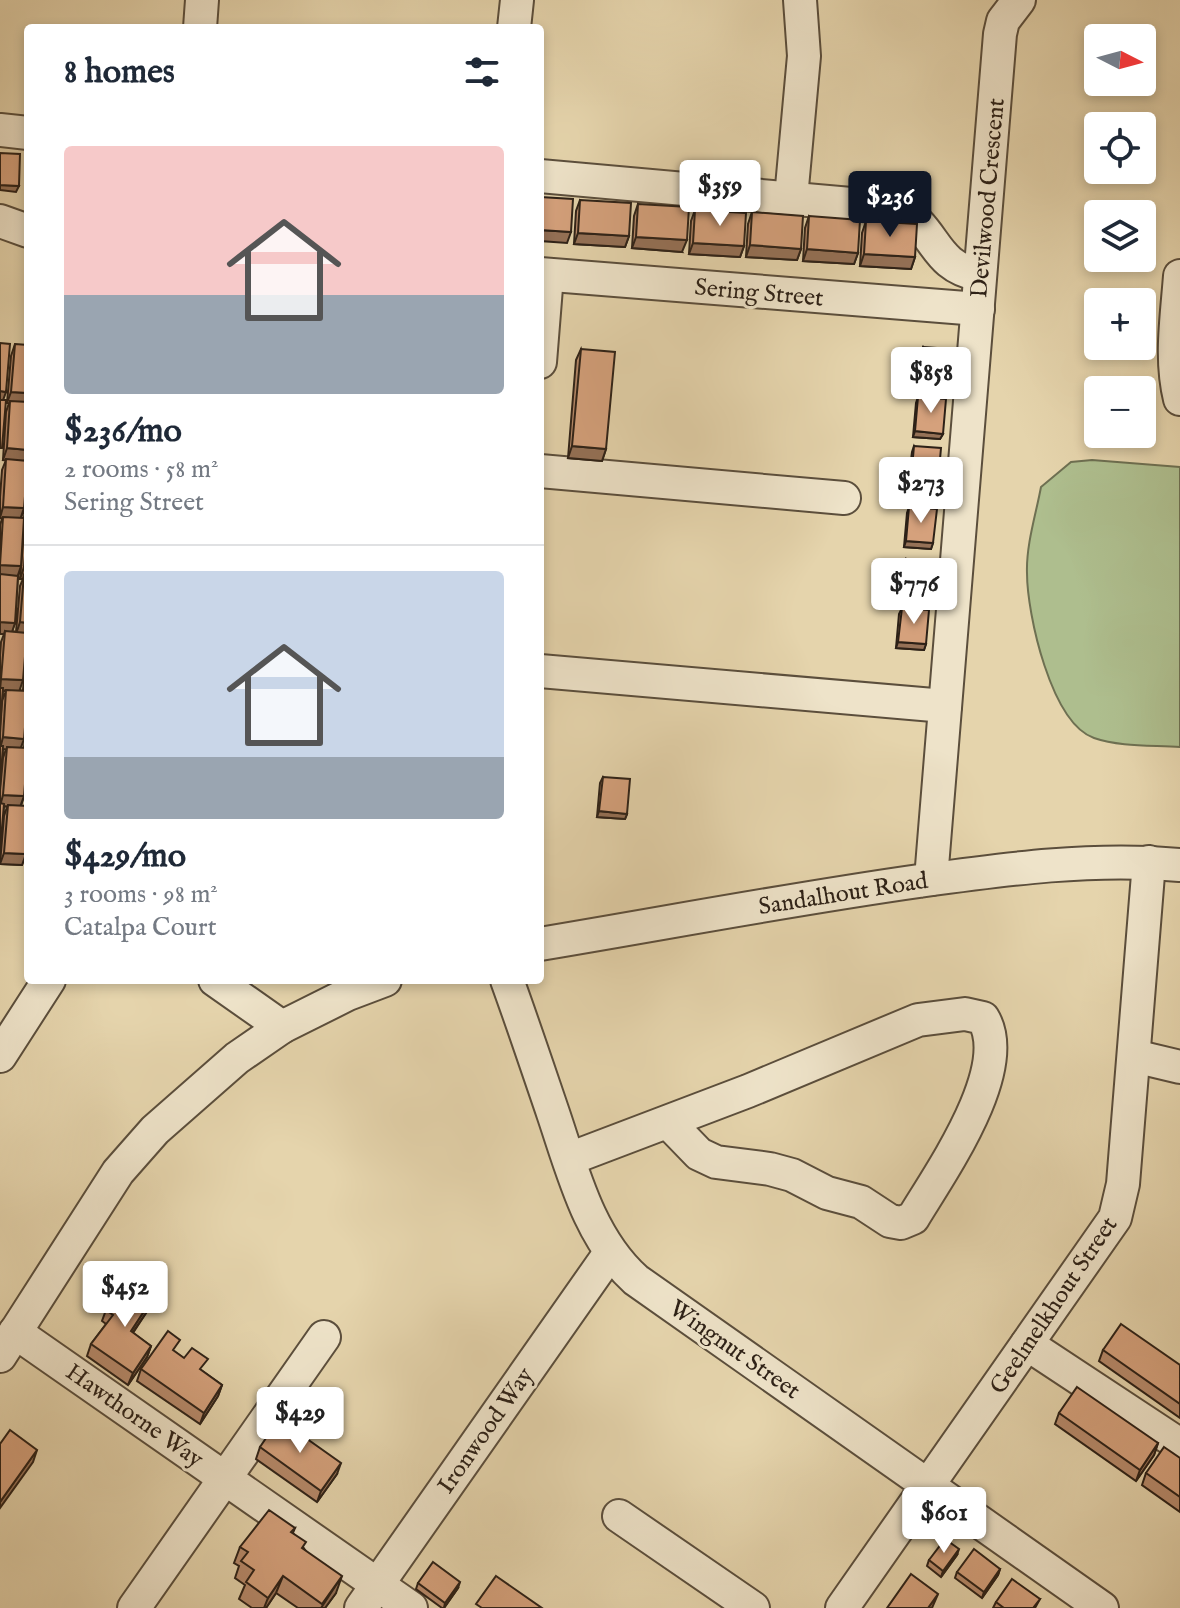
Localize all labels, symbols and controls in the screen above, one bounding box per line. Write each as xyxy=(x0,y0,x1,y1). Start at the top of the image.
north arrow xyxy=(1084,24,1156,96)
map controls xyxy=(1084,24,1156,448)
icon: filters xyxy=(460,50,504,94)
text: 8 homes xyxy=(64,51,175,94)
street label: Devilwood Crescent xyxy=(964,97,1013,299)
button: locate xyxy=(1084,112,1156,184)
pin: $359 xyxy=(673,160,767,228)
text: $359 xyxy=(698,169,742,202)
pin: $236 xyxy=(843,171,937,239)
text: $236 xyxy=(866,180,914,213)
icon: home xyxy=(212,198,356,342)
button: layers xyxy=(1084,200,1156,272)
street label: Sering Street xyxy=(693,272,825,315)
button: + xyxy=(1084,288,1156,360)
pin: $858 xyxy=(884,347,978,415)
text: $858 xyxy=(909,356,953,389)
button: − xyxy=(1084,376,1156,448)
text: $236/mo xyxy=(64,410,182,453)
text: 2 rooms · 58 m² xyxy=(64,453,218,486)
pin: $273 xyxy=(874,457,968,525)
text: $273 xyxy=(897,466,945,499)
text: Sering Street xyxy=(64,486,204,519)
pin: $776 xyxy=(867,558,961,626)
text: $776 xyxy=(889,567,939,600)
icon: home xyxy=(212,623,356,767)
text: $429/mo xyxy=(64,835,186,878)
street label: Sandalhout Road xyxy=(756,866,930,923)
text: 3 rooms · 98 m² xyxy=(64,878,218,911)
text: Catalpa Court xyxy=(64,911,217,944)
street label: Geelmelkhout Street xyxy=(983,1211,1125,1401)
pin: $452 xyxy=(78,1261,172,1329)
text: $452 xyxy=(101,1270,149,1303)
street label: Wingnut Street xyxy=(662,1294,806,1407)
street label: Hawthorne Way xyxy=(59,1357,209,1475)
street label: Ironwood Way xyxy=(431,1361,541,1500)
pin: $429 xyxy=(253,1387,347,1455)
text: $429 xyxy=(275,1396,325,1429)
pin: $601 xyxy=(897,1487,991,1555)
text: $601 xyxy=(920,1496,968,1529)

